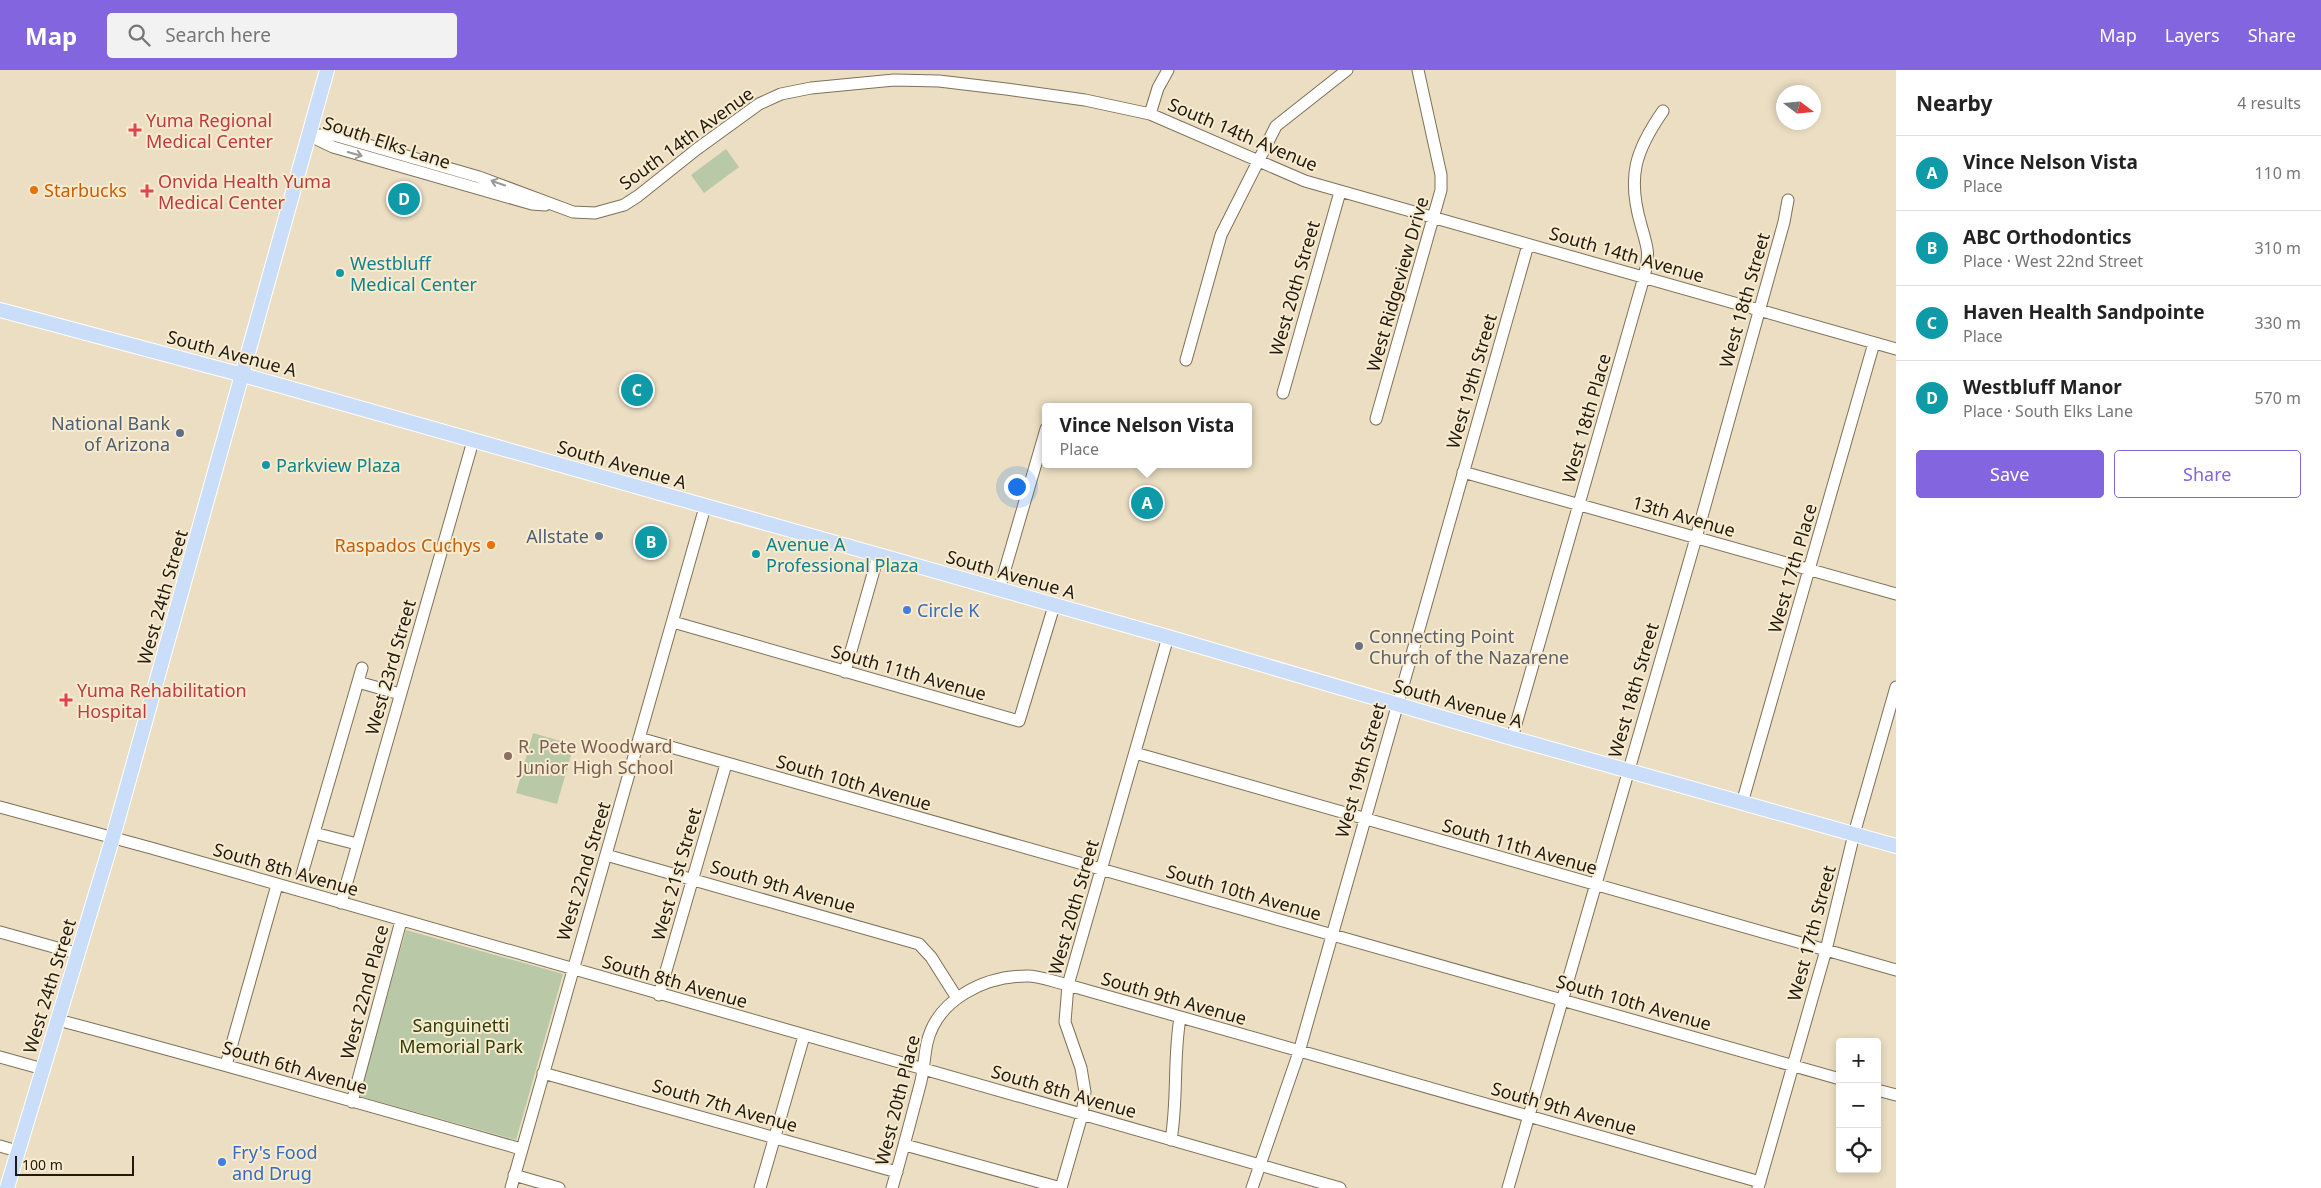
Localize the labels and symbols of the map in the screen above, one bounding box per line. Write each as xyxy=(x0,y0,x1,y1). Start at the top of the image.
street label: South 14th Avenue xyxy=(614,81,758,195)
north arrow xyxy=(1776,85,1821,130)
street label: South 14th Avenue xyxy=(1165,92,1321,176)
place label: Yuma Regional Medical Center xyxy=(146,108,274,153)
street label: South Elks Lane xyxy=(320,110,454,174)
marker: Yuma Regional Medical Center xyxy=(128,123,142,137)
one-way arrow xyxy=(347,149,363,159)
place label: Onvida Health Yuma Medical Center xyxy=(158,169,331,214)
place label: Starbucks xyxy=(44,178,127,202)
one-way arrow xyxy=(491,178,507,188)
pin: D xyxy=(388,180,420,218)
marker: Starbucks xyxy=(28,184,40,196)
marker: Onvida Health Yuma Medical Center xyxy=(140,184,154,198)
street label: West Ridgeview Drive xyxy=(1361,194,1433,374)
street label: West 20th Street xyxy=(1263,217,1325,358)
street label: South 14th Avenue xyxy=(1547,220,1707,288)
street label: West 18th Street xyxy=(1713,229,1775,370)
place label: Westbluff Medical Center xyxy=(350,251,478,296)
marker: Westbluff Medical Center xyxy=(334,267,346,279)
street label: West 19th Street xyxy=(1440,310,1502,451)
street label: South Avenue A xyxy=(164,324,300,382)
street label: West 18th Place xyxy=(1556,350,1616,486)
pin: C xyxy=(621,371,653,409)
place label: National Bank of Arizona xyxy=(51,411,170,456)
marker: National Bank of Arizona xyxy=(174,427,186,439)
street label: South Avenue A xyxy=(554,434,690,494)
place label: Parkview Plaza xyxy=(276,453,401,477)
marker: Parkview Plaza xyxy=(260,459,272,471)
your location xyxy=(1004,474,1030,500)
pin: A xyxy=(1131,484,1163,522)
street label: 13th Avenue xyxy=(1630,490,1738,542)
street label: West 17th Place xyxy=(1762,500,1822,636)
pin: B xyxy=(635,523,667,561)
place label: Allstate xyxy=(526,524,589,548)
street label: West 24th Street xyxy=(131,526,193,667)
marker: Allstate xyxy=(593,530,605,542)
place label: Avenue A Professional Plaza xyxy=(766,532,919,577)
place label: Raspados Cuchys xyxy=(335,533,481,557)
marker: Raspados Cuchys xyxy=(485,539,497,551)
street label: South Avenue A xyxy=(943,544,1079,604)
marker: Avenue A Professional Plaza xyxy=(750,548,762,560)
street label: West 23rd Street xyxy=(359,596,421,738)
place label: Circle K xyxy=(917,598,980,622)
marker: Circle K xyxy=(901,604,913,616)
street label: West 18th Street xyxy=(1602,619,1664,760)
place label: Connecting Point Church of the Nazarene xyxy=(1369,624,1569,669)
street label: South 11th Avenue xyxy=(829,638,989,706)
marker: Connecting Point Church of the Nazarene xyxy=(1353,640,1365,652)
street label: South Avenue A xyxy=(1390,673,1526,733)
place label: Yuma Rehabilitation Hospital xyxy=(77,678,247,723)
marker: Yuma Rehabilitation Hospital xyxy=(59,693,73,707)
street label: West 19th Street xyxy=(1329,699,1391,840)
place label: R. Pete Woodward Junior High School xyxy=(516,734,674,779)
street label: South 10th Avenue xyxy=(774,748,934,816)
marker: R. Pete Woodward Junior High School xyxy=(502,750,514,762)
street label: West 22nd Street xyxy=(550,798,616,943)
street label: West 21st Street xyxy=(646,804,707,943)
street label: South 11th Avenue xyxy=(1440,812,1600,880)
street label: West 20th Street xyxy=(1042,836,1104,977)
street label: South 8th Avenue xyxy=(211,837,361,901)
street label: South 9th Avenue xyxy=(708,854,858,918)
street label: South 10th Avenue xyxy=(1164,858,1324,926)
street label: West 17th Street xyxy=(1781,862,1841,1003)
street label: West 24th Street xyxy=(17,915,81,1056)
street label: West 22nd Place xyxy=(335,922,393,1062)
street label: South 8th Avenue xyxy=(600,949,750,1013)
street label: South 9th Avenue xyxy=(1099,966,1249,1030)
street label: South 10th Avenue xyxy=(1554,968,1714,1036)
park label: Sanguinetti Memorial Park xyxy=(399,1013,523,1058)
street label: West 20th Place xyxy=(869,1032,925,1168)
street label: South 6th Avenue xyxy=(220,1035,370,1099)
street label: South 8th Avenue xyxy=(989,1059,1139,1123)
street label: South 7th Avenue xyxy=(650,1073,800,1137)
street label: South 9th Avenue xyxy=(1489,1076,1639,1140)
place label: Fry's Food and Drug xyxy=(232,1140,318,1185)
scale bar xyxy=(15,1153,134,1176)
marker: Fry's Food and Drug xyxy=(216,1156,228,1168)

